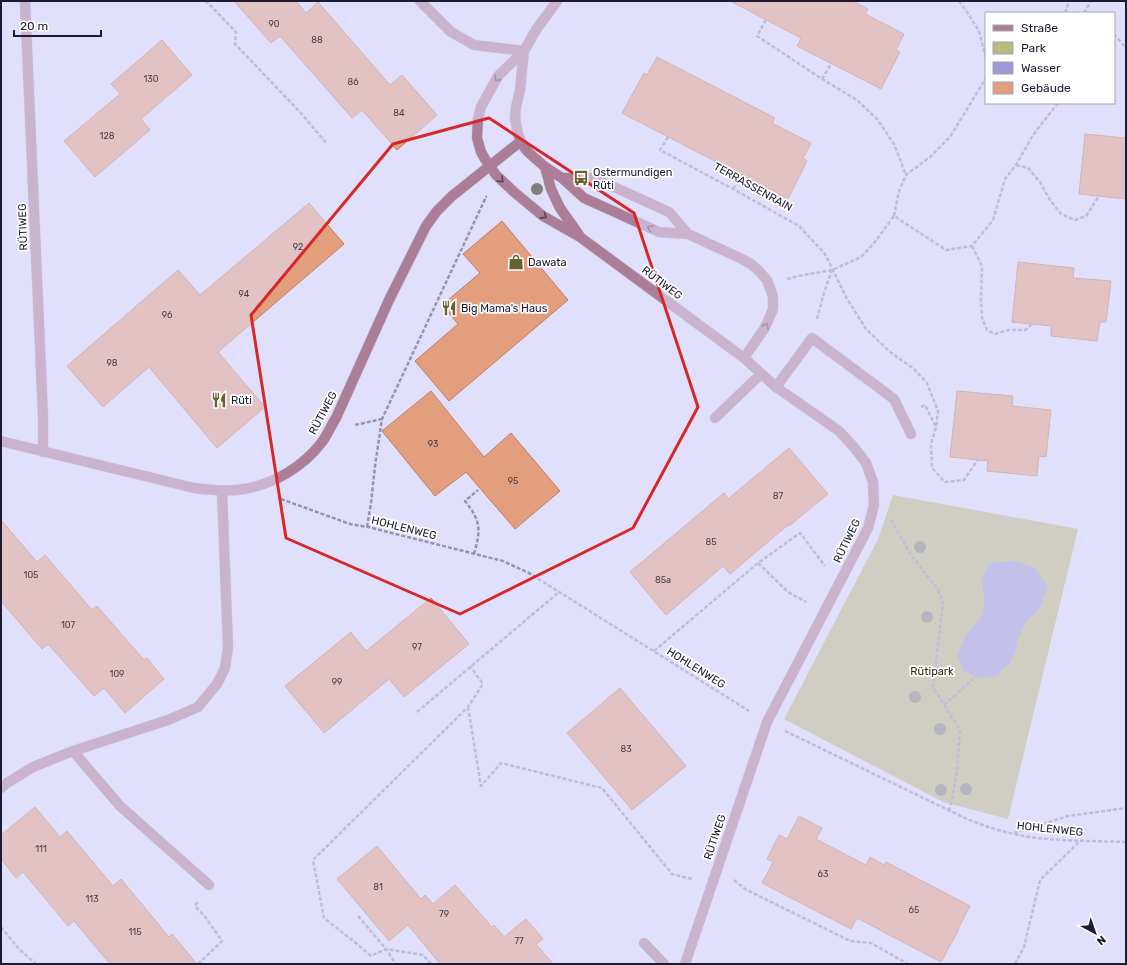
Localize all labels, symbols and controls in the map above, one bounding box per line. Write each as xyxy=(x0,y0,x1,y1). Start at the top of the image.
scale bar xyxy=(14,12,101,38)
legend xyxy=(985,12,1115,104)
text: 20 m xyxy=(20,19,48,33)
house number: 90 xyxy=(268,19,280,29)
text: Straße xyxy=(1021,21,1058,35)
house number: 88 xyxy=(311,35,323,45)
text: Park xyxy=(1021,41,1047,55)
text: Wasser xyxy=(1021,61,1061,75)
house number: 130 xyxy=(144,74,159,84)
one-way arrow xyxy=(494,75,502,82)
house number: 86 xyxy=(347,77,359,87)
text: Gebäude xyxy=(1021,81,1071,95)
house number: 84 xyxy=(393,108,405,118)
house number: 128 xyxy=(100,131,115,141)
street label: TERRASSENRAIN xyxy=(711,160,795,214)
place label: Ostermundigen Rüti xyxy=(593,166,672,192)
bus stop icon: Ostermundigen Rüti xyxy=(572,169,590,187)
one-way arrow xyxy=(496,175,504,183)
street label: RÜTIWEG xyxy=(16,203,30,251)
one-way arrow xyxy=(540,212,547,219)
one-way arrow xyxy=(647,225,655,233)
house number: 92 xyxy=(293,242,303,252)
shop icon: Dawata xyxy=(507,253,525,271)
place label: Dawata xyxy=(528,256,567,269)
street label: RÜTIWEG xyxy=(639,264,685,302)
house number: 94 xyxy=(239,289,250,299)
restaurant icon: Big Mama's Haus xyxy=(440,299,458,317)
place label: Big Mama's Haus xyxy=(461,302,548,315)
house number: 96 xyxy=(162,310,173,320)
one-way arrow xyxy=(761,323,768,330)
house number: 98 xyxy=(106,358,118,368)
street label: RÜTIWEG xyxy=(306,389,340,437)
restaurant icon: Rüti xyxy=(210,391,228,409)
place label: Rüti xyxy=(231,394,252,407)
house number: 93 xyxy=(428,439,438,449)
house number: 95 xyxy=(508,476,518,486)
house number: 87 xyxy=(773,491,784,501)
street label: HOHLENWEG xyxy=(370,514,438,542)
street label: RÜTIWEG xyxy=(831,517,863,565)
house number: 85 xyxy=(705,537,717,547)
house number: 105 xyxy=(24,570,38,580)
house number: 85a xyxy=(655,575,671,585)
house number: 107 xyxy=(61,620,75,630)
house number: 97 xyxy=(412,642,422,652)
street label: HOHLENWEG xyxy=(664,645,728,691)
park label: Rütipark xyxy=(910,665,954,678)
house number: 109 xyxy=(110,669,124,679)
house number: 99 xyxy=(332,677,342,687)
house number: 83 xyxy=(620,744,632,754)
street label: RÜTIWEG xyxy=(701,813,729,861)
street label: HOHLENWEG xyxy=(1016,819,1084,839)
house number: 111 xyxy=(35,844,47,854)
house number: 63 xyxy=(818,869,828,879)
house number: 81 xyxy=(373,882,383,892)
house number: 113 xyxy=(85,894,99,904)
house number: 65 xyxy=(909,905,919,915)
house number: 79 xyxy=(439,909,449,919)
north arrow xyxy=(1075,913,1115,953)
house number: 115 xyxy=(128,927,142,937)
text: N xyxy=(1094,933,1108,948)
house number: 77 xyxy=(514,936,524,946)

